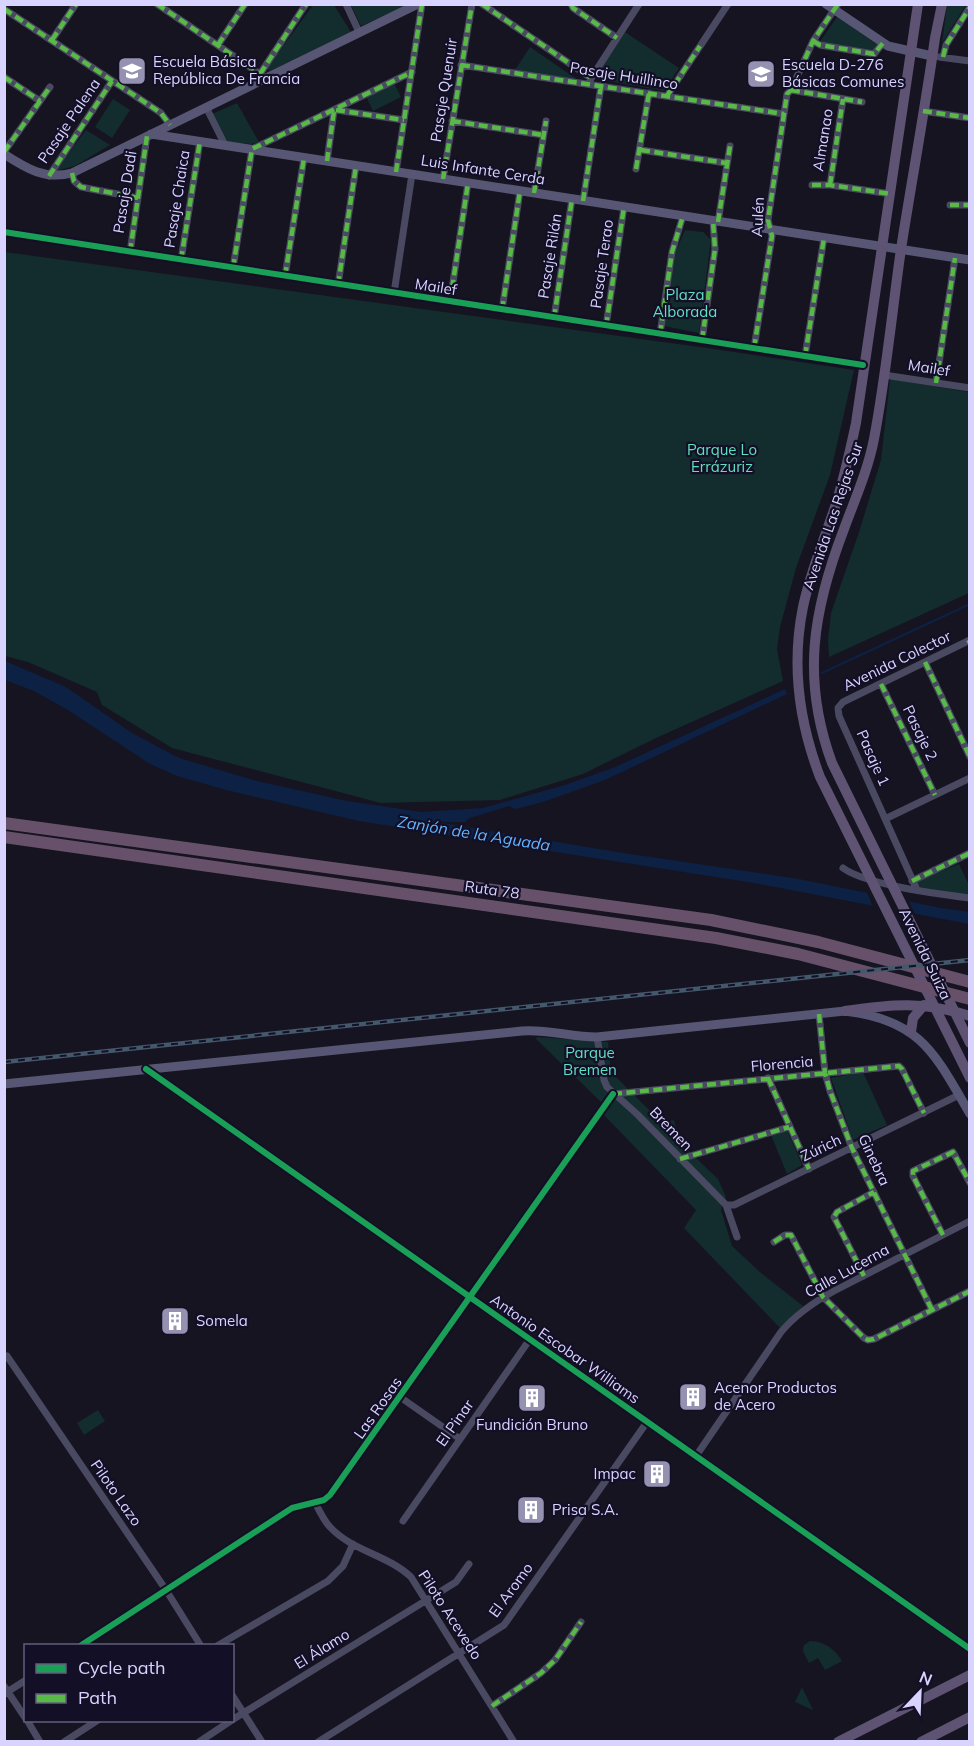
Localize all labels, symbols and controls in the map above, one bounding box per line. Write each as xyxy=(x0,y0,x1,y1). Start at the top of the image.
street label: Pasaje Quenuir xyxy=(426,36,461,143)
place label: Escuela Básica República De Francia xyxy=(153,52,300,88)
school or university icon: Escuela Básica República De Francia xyxy=(116,55,148,87)
place label: Escuela D-276 Básicas Comunes xyxy=(782,55,904,91)
street label: Pasaje Huillinco xyxy=(568,58,680,93)
school or university icon: Escuela D-276 Básicas Comunes xyxy=(745,58,777,90)
street label: Pasaje Palena xyxy=(33,75,104,167)
street label: Almanao xyxy=(808,107,837,173)
street label: Pasaje Dadi xyxy=(109,149,140,235)
street label: Pasaje Chaica xyxy=(159,149,194,249)
street label: Luis Infante Cerda xyxy=(420,150,547,189)
street label: Aulén xyxy=(747,196,768,238)
street label: Pasaje Rilán xyxy=(533,212,566,300)
street label: Pasaje Terao xyxy=(586,218,617,310)
street label: Mailef xyxy=(414,274,459,299)
park label: Plaza Alborada xyxy=(653,285,717,321)
street label: Mailef xyxy=(907,355,952,380)
street label: Avenida Las Rejas Sur xyxy=(798,439,867,592)
park label: Parque Lo Errázuriz xyxy=(687,440,757,476)
street label: Avenida Colector xyxy=(840,626,954,695)
street label: Pasaje 2 xyxy=(899,702,942,764)
street label: Pasaje 1 xyxy=(853,727,894,789)
water label: Zanjón de la Aguada xyxy=(396,811,552,855)
street label: Ruta 78 xyxy=(463,876,521,903)
street label: Avenida Suiza xyxy=(895,905,956,1003)
park label: Parque Bremen xyxy=(563,1043,617,1079)
street label: Florencia xyxy=(750,1051,814,1076)
street label: Bremen xyxy=(646,1103,697,1155)
street label: Zúrich xyxy=(797,1130,844,1165)
street label: Ginebra xyxy=(854,1131,895,1189)
street label: Calle Lucerna xyxy=(801,1240,892,1302)
street label: Antonio Escobar Williams xyxy=(487,1290,644,1408)
building icon: Somela xyxy=(159,1305,191,1337)
place label: Somela xyxy=(196,1311,248,1330)
street label: Las Rosas xyxy=(349,1373,406,1442)
place label: Acenor Productos de Acero xyxy=(714,1378,837,1414)
building icon: Acenor Productos de Acero xyxy=(677,1381,709,1413)
building icon: Fundición Bruno xyxy=(516,1382,548,1414)
street label: El Pinar xyxy=(432,1395,478,1450)
place label: Fundición Bruno xyxy=(476,1415,588,1434)
street label: Piloto Lazo xyxy=(87,1456,146,1529)
building icon: Impac xyxy=(641,1458,673,1490)
place label: Impac xyxy=(594,1464,636,1483)
building icon: Prisa S.A. xyxy=(515,1494,547,1526)
place label: Prisa S.A. xyxy=(552,1500,619,1519)
street label: El Aromo xyxy=(484,1559,537,1621)
street label: Piloto Acevedo xyxy=(414,1566,486,1663)
street label: El Álamo xyxy=(291,1624,353,1673)
legend xyxy=(24,1644,234,1722)
text: Cycle path xyxy=(78,1656,165,1679)
north arrow xyxy=(890,1662,950,1722)
text: N xyxy=(916,1667,935,1690)
text: Path xyxy=(78,1686,117,1709)

